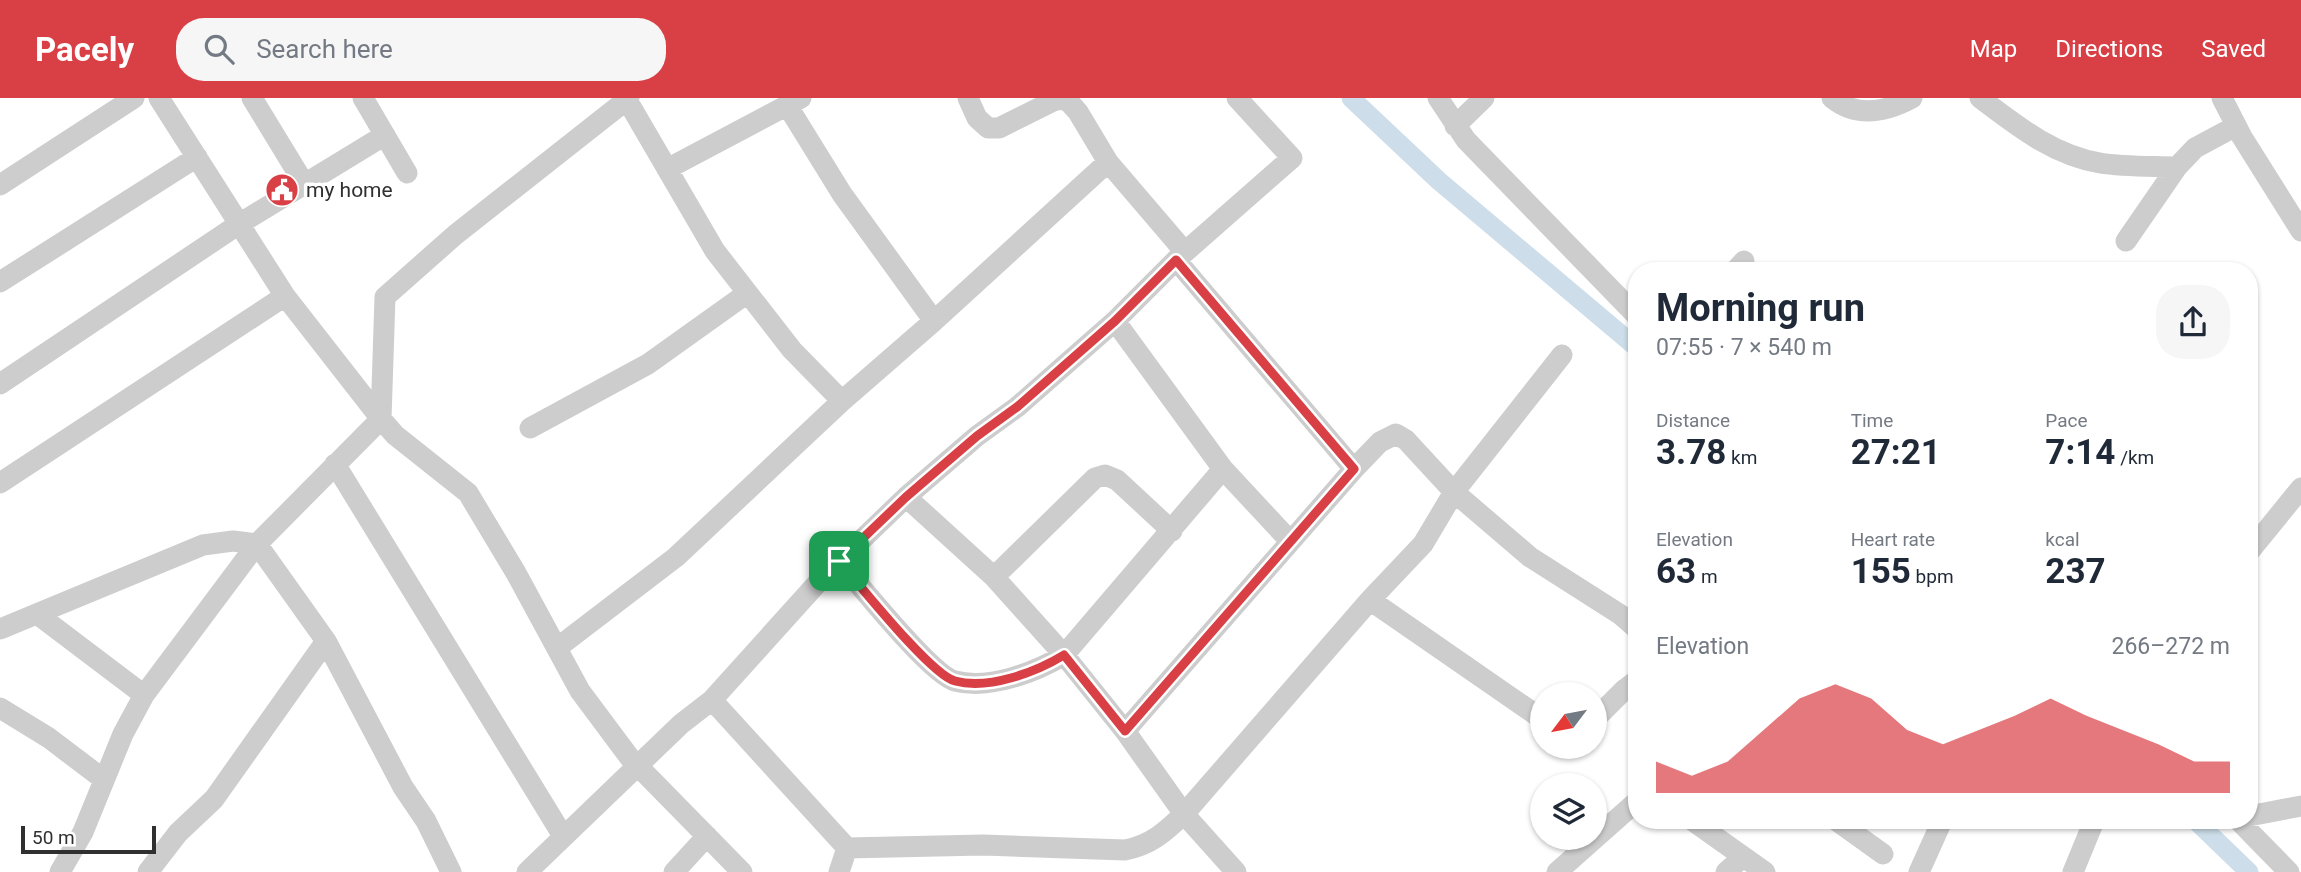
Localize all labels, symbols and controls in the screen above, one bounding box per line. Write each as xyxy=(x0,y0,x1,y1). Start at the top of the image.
search box xyxy=(176,18,666,81)
text: Pacely xyxy=(35,30,134,69)
icon: search xyxy=(200,30,238,68)
text: Search here xyxy=(256,34,393,64)
text: Map xyxy=(1970,35,2017,63)
text: Directions xyxy=(2055,35,2163,63)
text: Saved xyxy=(2201,35,2266,63)
public building icon: my home xyxy=(263,171,301,209)
place label: my home xyxy=(306,178,393,202)
button: share xyxy=(2156,285,2230,359)
text: Morning run xyxy=(1656,286,1865,330)
text: 07:55 · 7 × 540 m xyxy=(1656,334,1832,361)
text: Distance xyxy=(1656,409,1730,432)
text: Time xyxy=(1851,409,1893,432)
text: Pace xyxy=(2045,409,2088,432)
text: 3.78 xyxy=(1656,432,1726,473)
text: 27:21 xyxy=(1851,432,1941,473)
text: 7:14 xyxy=(2045,432,2115,473)
text: km xyxy=(1726,446,1757,469)
text: /km xyxy=(2115,446,2154,469)
text: Elevation xyxy=(1656,528,1733,551)
text: Heart rate xyxy=(1851,528,1935,551)
text: kcal xyxy=(2045,528,2080,551)
pin xyxy=(809,531,869,591)
icon: arrive xyxy=(820,542,858,580)
text: 63 xyxy=(1656,551,1696,592)
text: 155 xyxy=(1851,551,1911,592)
text: 237 xyxy=(2045,551,2106,592)
text: m xyxy=(1696,565,1718,588)
text: bpm xyxy=(1911,565,1954,588)
text: Elevation xyxy=(1656,633,1749,660)
text: 266–272 m xyxy=(2111,633,2230,660)
north arrow xyxy=(1530,682,1606,760)
map controls xyxy=(1530,682,1607,850)
button: layers xyxy=(1530,773,1607,850)
scale bar xyxy=(21,823,156,855)
text: 50 m xyxy=(32,826,75,849)

